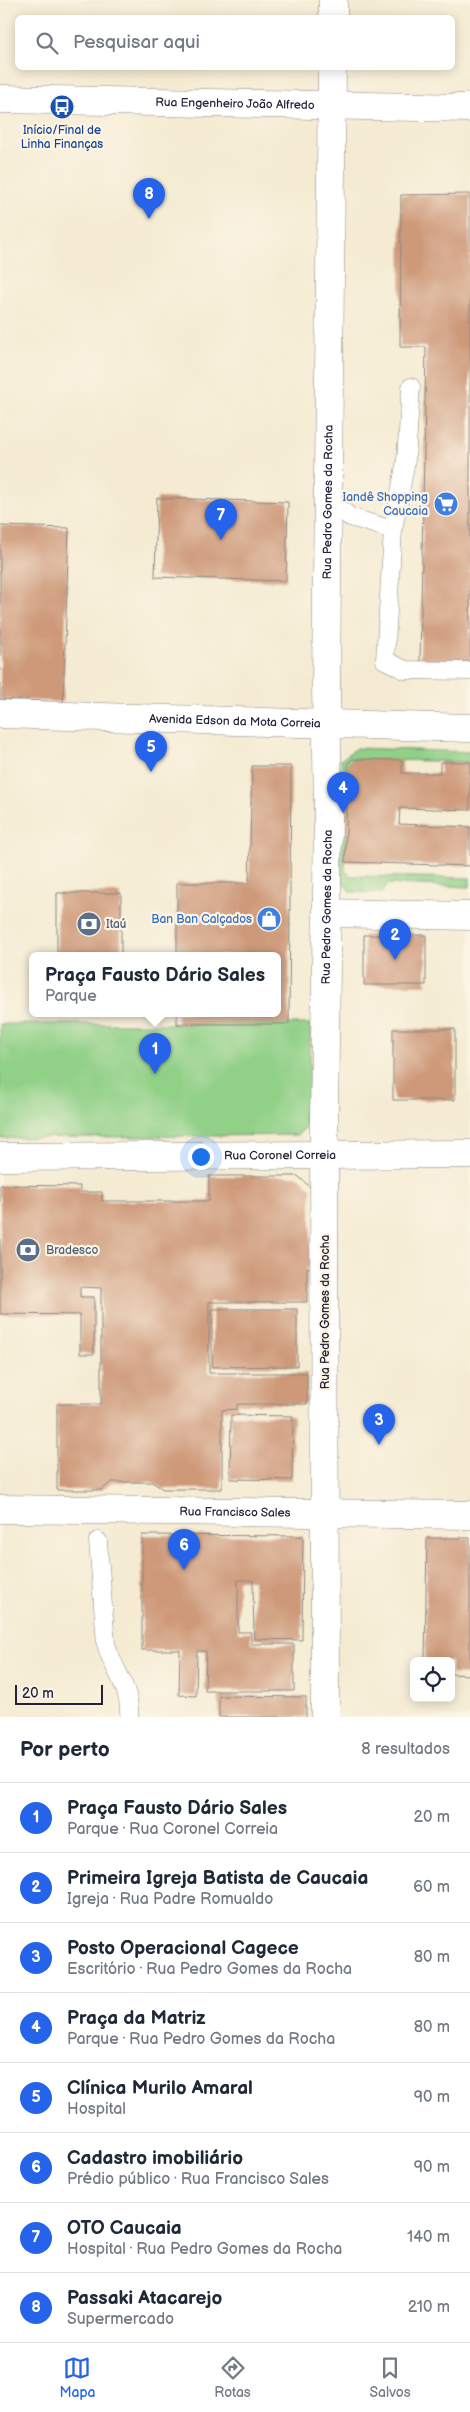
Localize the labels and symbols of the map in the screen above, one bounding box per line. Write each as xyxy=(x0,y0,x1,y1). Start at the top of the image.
bus stop icon: Início/Final de Linha Finanças xyxy=(49,94,75,120)
street label: Rua Engenheiro João Alfredo xyxy=(155,94,315,113)
place label: Início/Final de Linha Finanças xyxy=(21,123,103,152)
pin: 8 xyxy=(133,178,165,219)
street label: Rua Pedro Gomes da Rocha xyxy=(320,424,336,580)
place label: Iandê Shopping Caucaia xyxy=(342,490,428,519)
supermarket icon: Iandê Shopping Caucaia xyxy=(433,491,459,517)
pin: 7 xyxy=(205,499,237,540)
street label: Avenida Edson da Mota Correia xyxy=(149,711,321,731)
pin: 5 xyxy=(135,731,167,772)
pin: 4 xyxy=(327,772,359,813)
street label: Rua Pedro Gomes da Rocha xyxy=(318,829,335,985)
shop icon: Ban Ban Calçados xyxy=(256,906,282,932)
bank icon: Itaú xyxy=(76,911,102,937)
place label: Ban Ban Calçados xyxy=(151,912,252,927)
place label: Itaú xyxy=(106,917,126,932)
pin: 2 xyxy=(379,919,411,960)
pin: 1 xyxy=(139,1033,171,1074)
your location xyxy=(188,1144,214,1170)
street label: Rua Coronel Correia xyxy=(224,1147,336,1163)
street label: Rua Pedro Gomes da Rocha xyxy=(318,1235,333,1389)
bank icon: Bradesco xyxy=(15,1237,41,1263)
place label: Bradesco xyxy=(46,1243,98,1258)
pin: 3 xyxy=(363,1404,395,1445)
street label: Rua Francisco Sales xyxy=(179,1504,291,1520)
pin: 6 xyxy=(168,1529,200,1570)
scale bar xyxy=(15,1682,102,1705)

